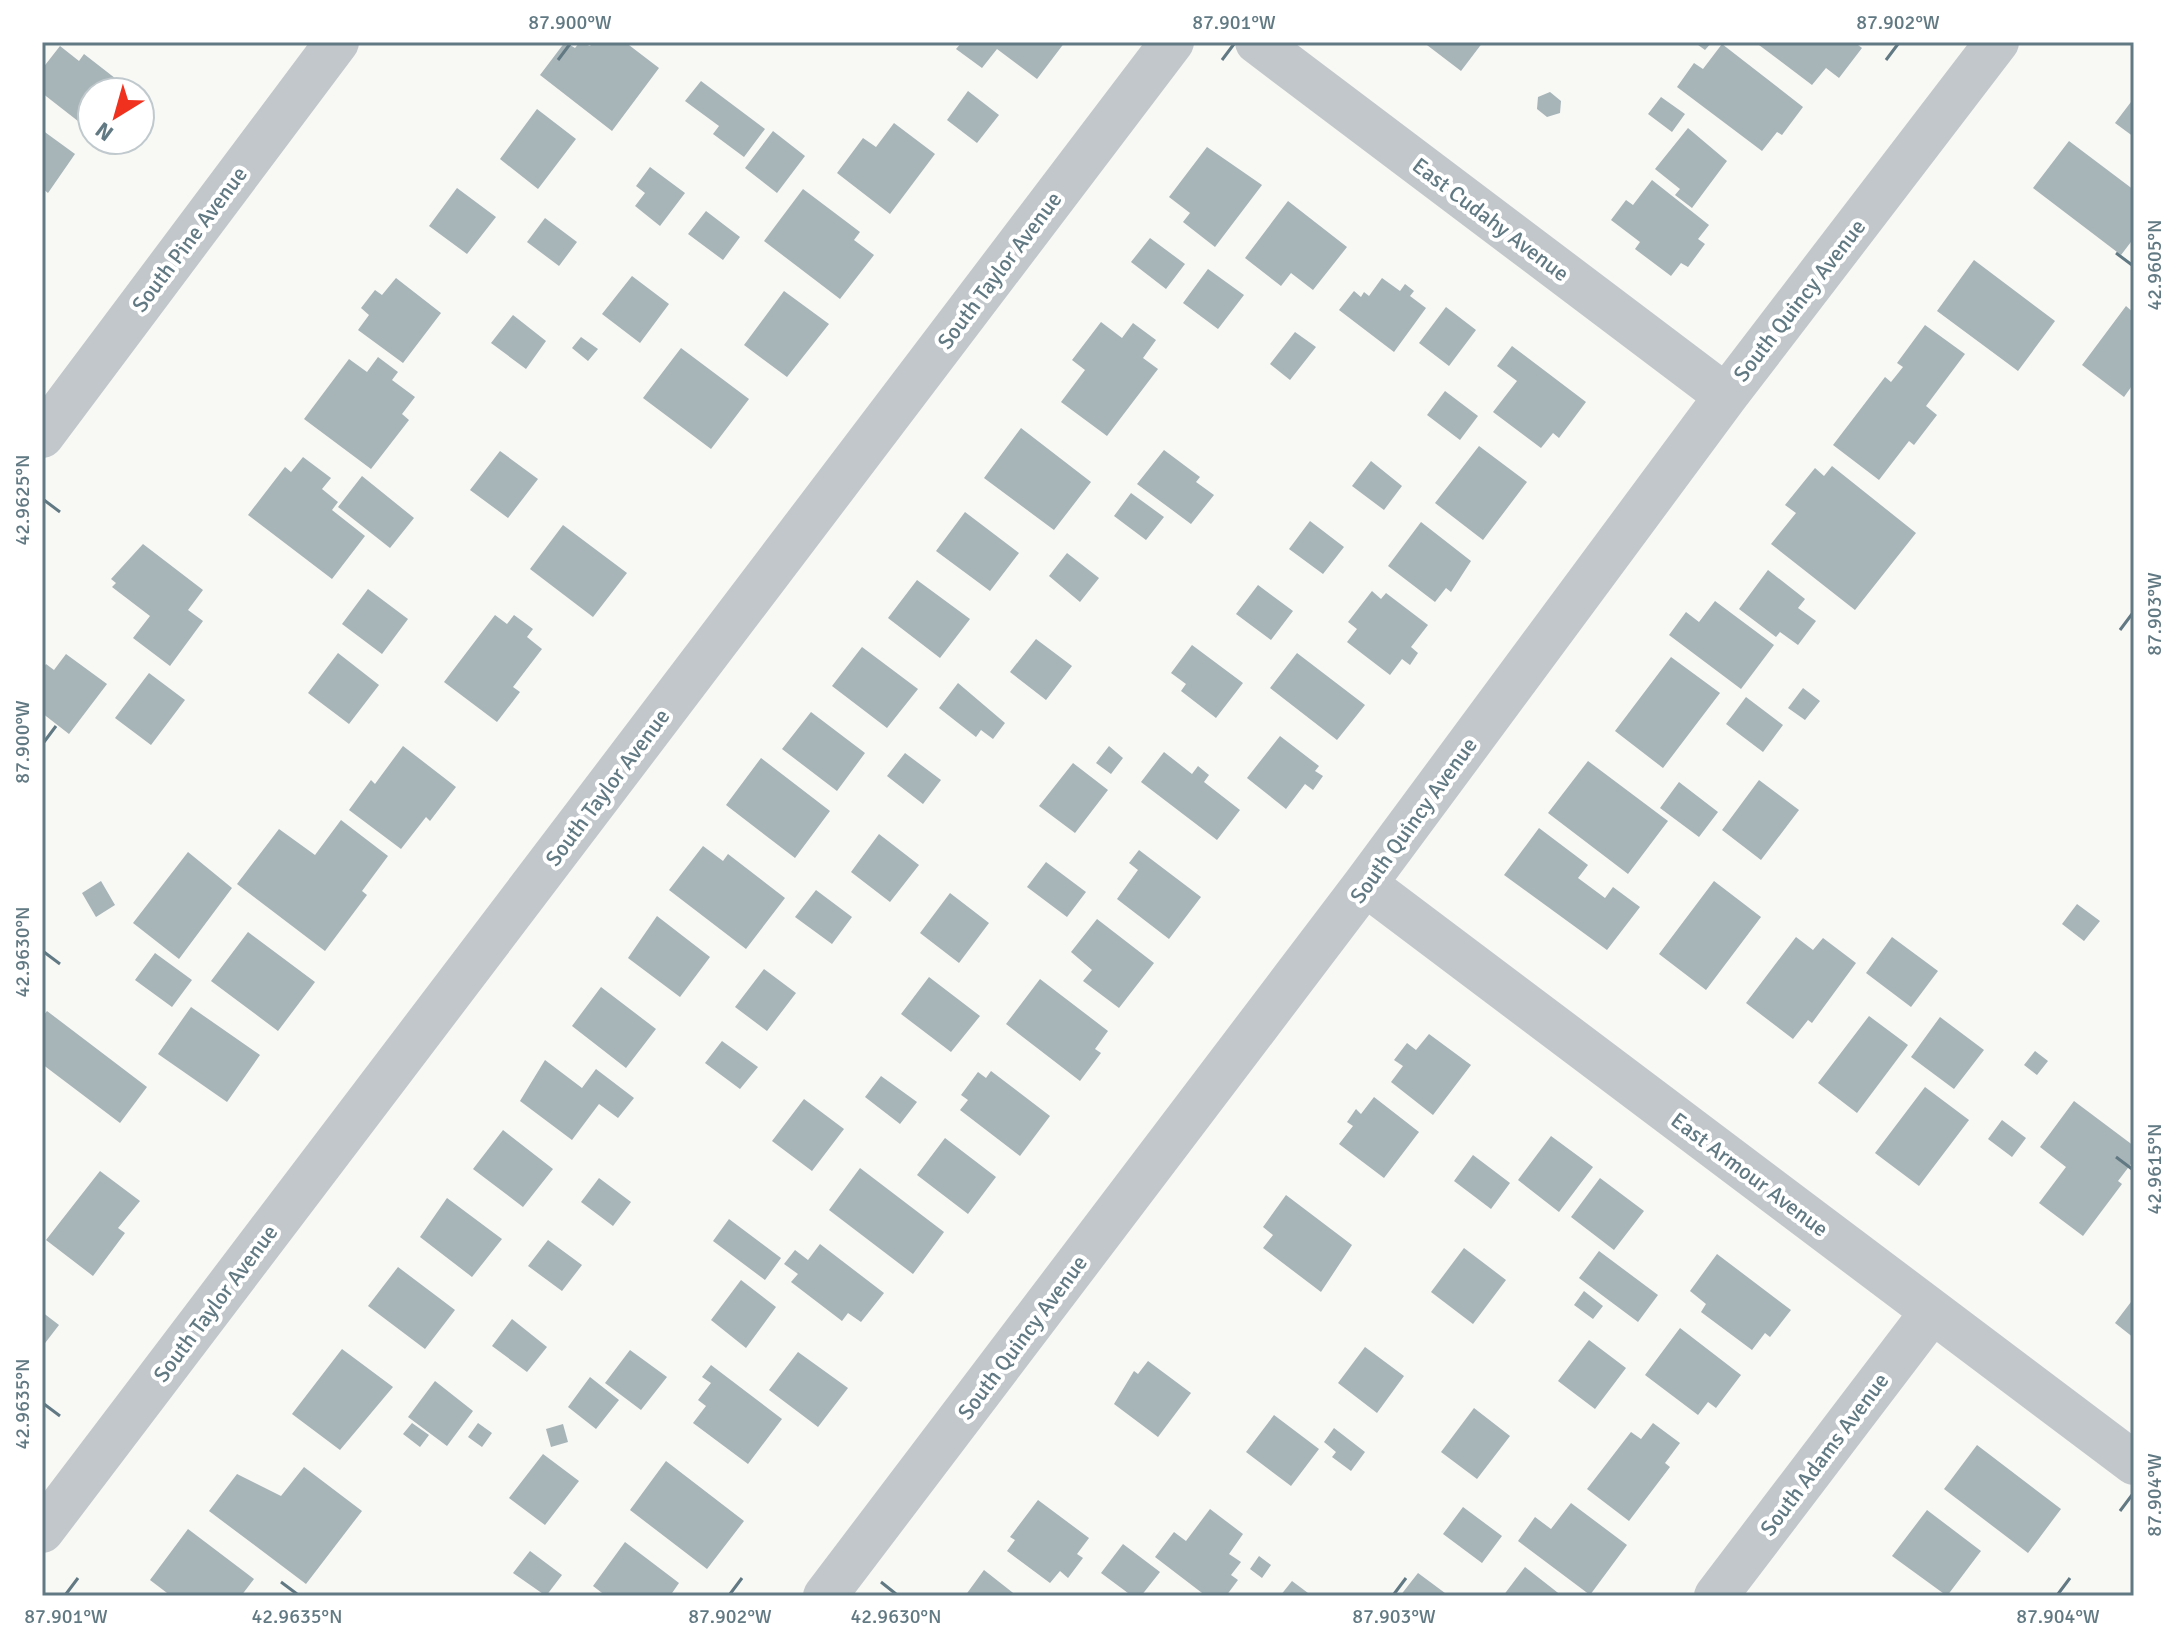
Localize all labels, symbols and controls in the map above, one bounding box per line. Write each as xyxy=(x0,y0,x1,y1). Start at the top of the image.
text: 87.900°W xyxy=(528,10,612,35)
text: 87.901°W xyxy=(1192,10,1276,35)
text: 87.902°W xyxy=(1856,10,1940,35)
north arrow xyxy=(76,76,156,156)
text: N xyxy=(90,116,119,147)
street label: East Cudahy Avenue xyxy=(1407,152,1574,287)
street label: South Pine Avenue xyxy=(126,161,253,317)
street label: South Taylor Avenue xyxy=(931,186,1067,354)
street label: South Quincy Avenue xyxy=(1728,214,1871,387)
text: 42.9605°N xyxy=(2142,219,2167,311)
text: 42.9625°N xyxy=(10,454,35,546)
text: 87.903°W xyxy=(2142,572,2167,656)
text: 87.900°W xyxy=(10,700,35,784)
street label: South Taylor Avenue xyxy=(539,703,675,871)
street label: South Quincy Avenue xyxy=(1344,732,1483,909)
text: 42.9630°N xyxy=(10,906,35,998)
street label: East Armour Avenue xyxy=(1666,1106,1834,1242)
text: 42.9615°N xyxy=(2142,1123,2167,1215)
street label: South Taylor Avenue xyxy=(147,1219,283,1387)
street label: South Quincy Avenue xyxy=(952,1250,1093,1425)
text: 42.9635°N xyxy=(10,1358,35,1450)
street label: South Adams Avenue xyxy=(1754,1367,1895,1541)
text: 87.904°W xyxy=(2142,1453,2167,1537)
text: 87.901°W xyxy=(24,1604,108,1629)
text: 42.9635°N xyxy=(251,1604,343,1629)
text: 87.902°W xyxy=(688,1604,772,1629)
text: 42.9630°N xyxy=(850,1604,942,1629)
text: 87.903°W xyxy=(1352,1604,1436,1629)
text: 87.904°W xyxy=(2016,1604,2100,1629)

